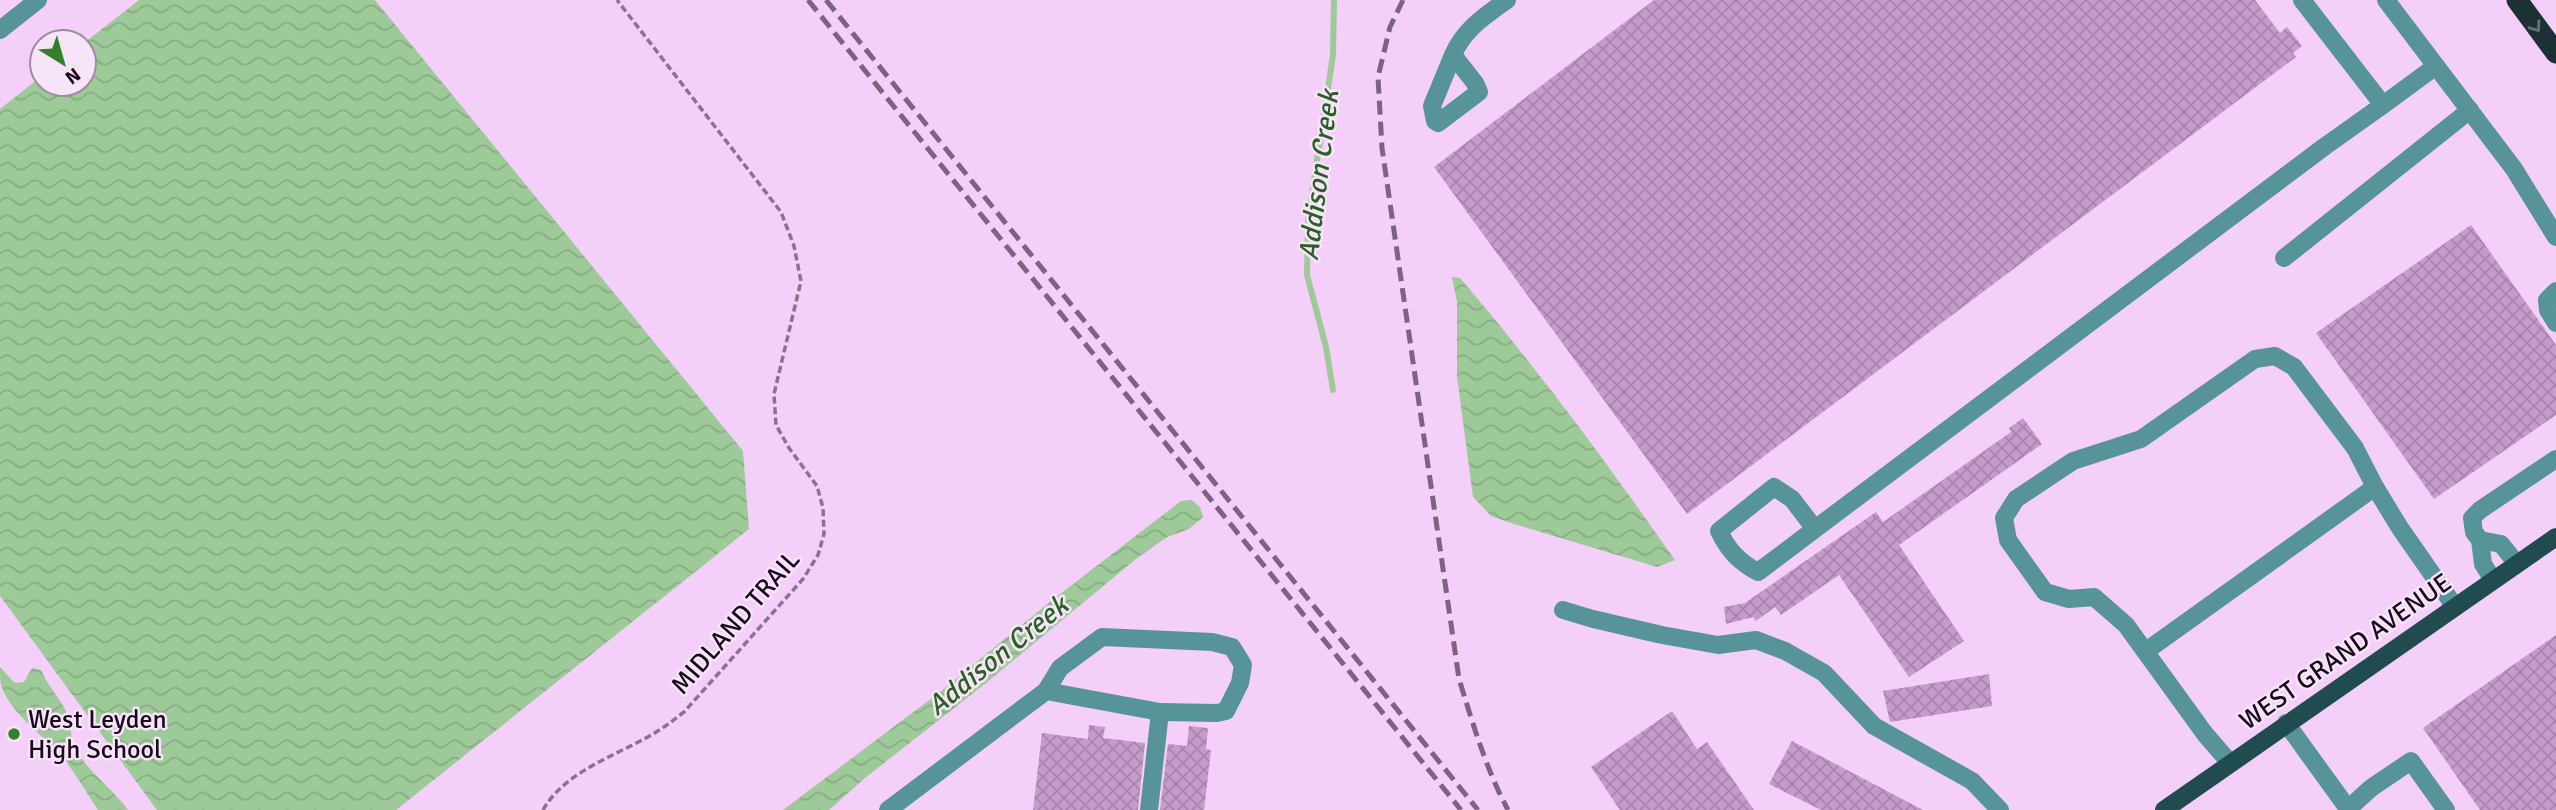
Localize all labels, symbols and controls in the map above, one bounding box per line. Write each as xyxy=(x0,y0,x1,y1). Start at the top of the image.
one-way arrow xyxy=(2528,19,2541,32)
north arrow xyxy=(28,28,98,98)
text: N xyxy=(60,62,85,89)
water label: Addison Creek xyxy=(1292,85,1347,262)
street label: MIDLAND TRAIL xyxy=(665,544,807,701)
street label: WEST GRAND AVENUE xyxy=(2233,567,2458,737)
water label: Addison Creek xyxy=(920,587,1077,723)
place label: West Leyden High School xyxy=(28,704,167,766)
marker: West Leyden High School xyxy=(6,726,22,742)

